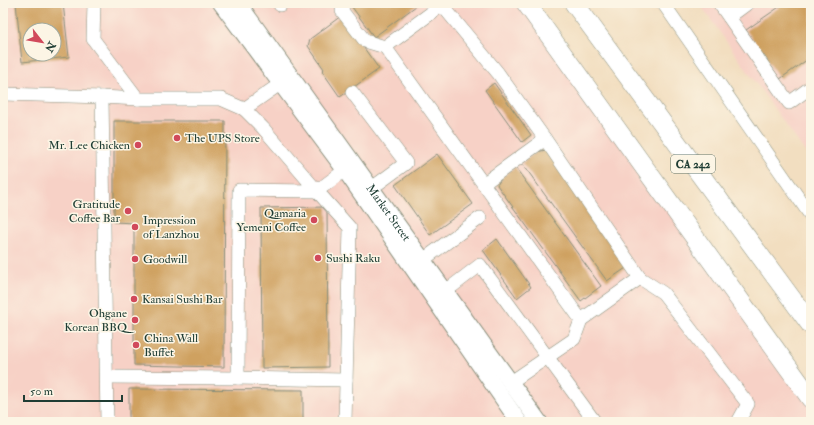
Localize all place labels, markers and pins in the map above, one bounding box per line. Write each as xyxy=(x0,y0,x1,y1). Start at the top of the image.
place label: The UPS Store xyxy=(185,131,260,146)
marker: The UPS Store xyxy=(172,133,182,143)
place label: Mr. Lee Chicken xyxy=(48,138,130,153)
marker: Mr. Lee Chicken xyxy=(133,140,143,150)
place label: Gratitude Coffee Bar xyxy=(69,197,121,226)
marker: Gratitude Coffee Bar xyxy=(123,206,133,216)
place label: Qamaria Yemeni Coffee xyxy=(236,206,307,235)
place label: Impression of Lanzhou xyxy=(143,213,199,242)
marker: Qamaria Yemeni Coffee xyxy=(309,215,319,225)
marker: Impression of Lanzhou xyxy=(130,222,140,232)
place label: Sushi Raku xyxy=(326,251,380,266)
place label: Goodwill xyxy=(143,252,187,267)
marker: Sushi Raku xyxy=(313,253,323,263)
marker: Goodwill xyxy=(130,254,140,264)
place label: Kansai Sushi Bar xyxy=(142,292,223,307)
marker: Kansai Sushi Bar xyxy=(129,294,139,304)
place label: Ohgane Korean BBQ xyxy=(64,306,135,335)
marker: Ohgane Korean BBQ xyxy=(130,315,140,325)
place label: China Wall Buffet xyxy=(144,331,198,360)
marker: China Wall Buffet xyxy=(131,340,141,350)

